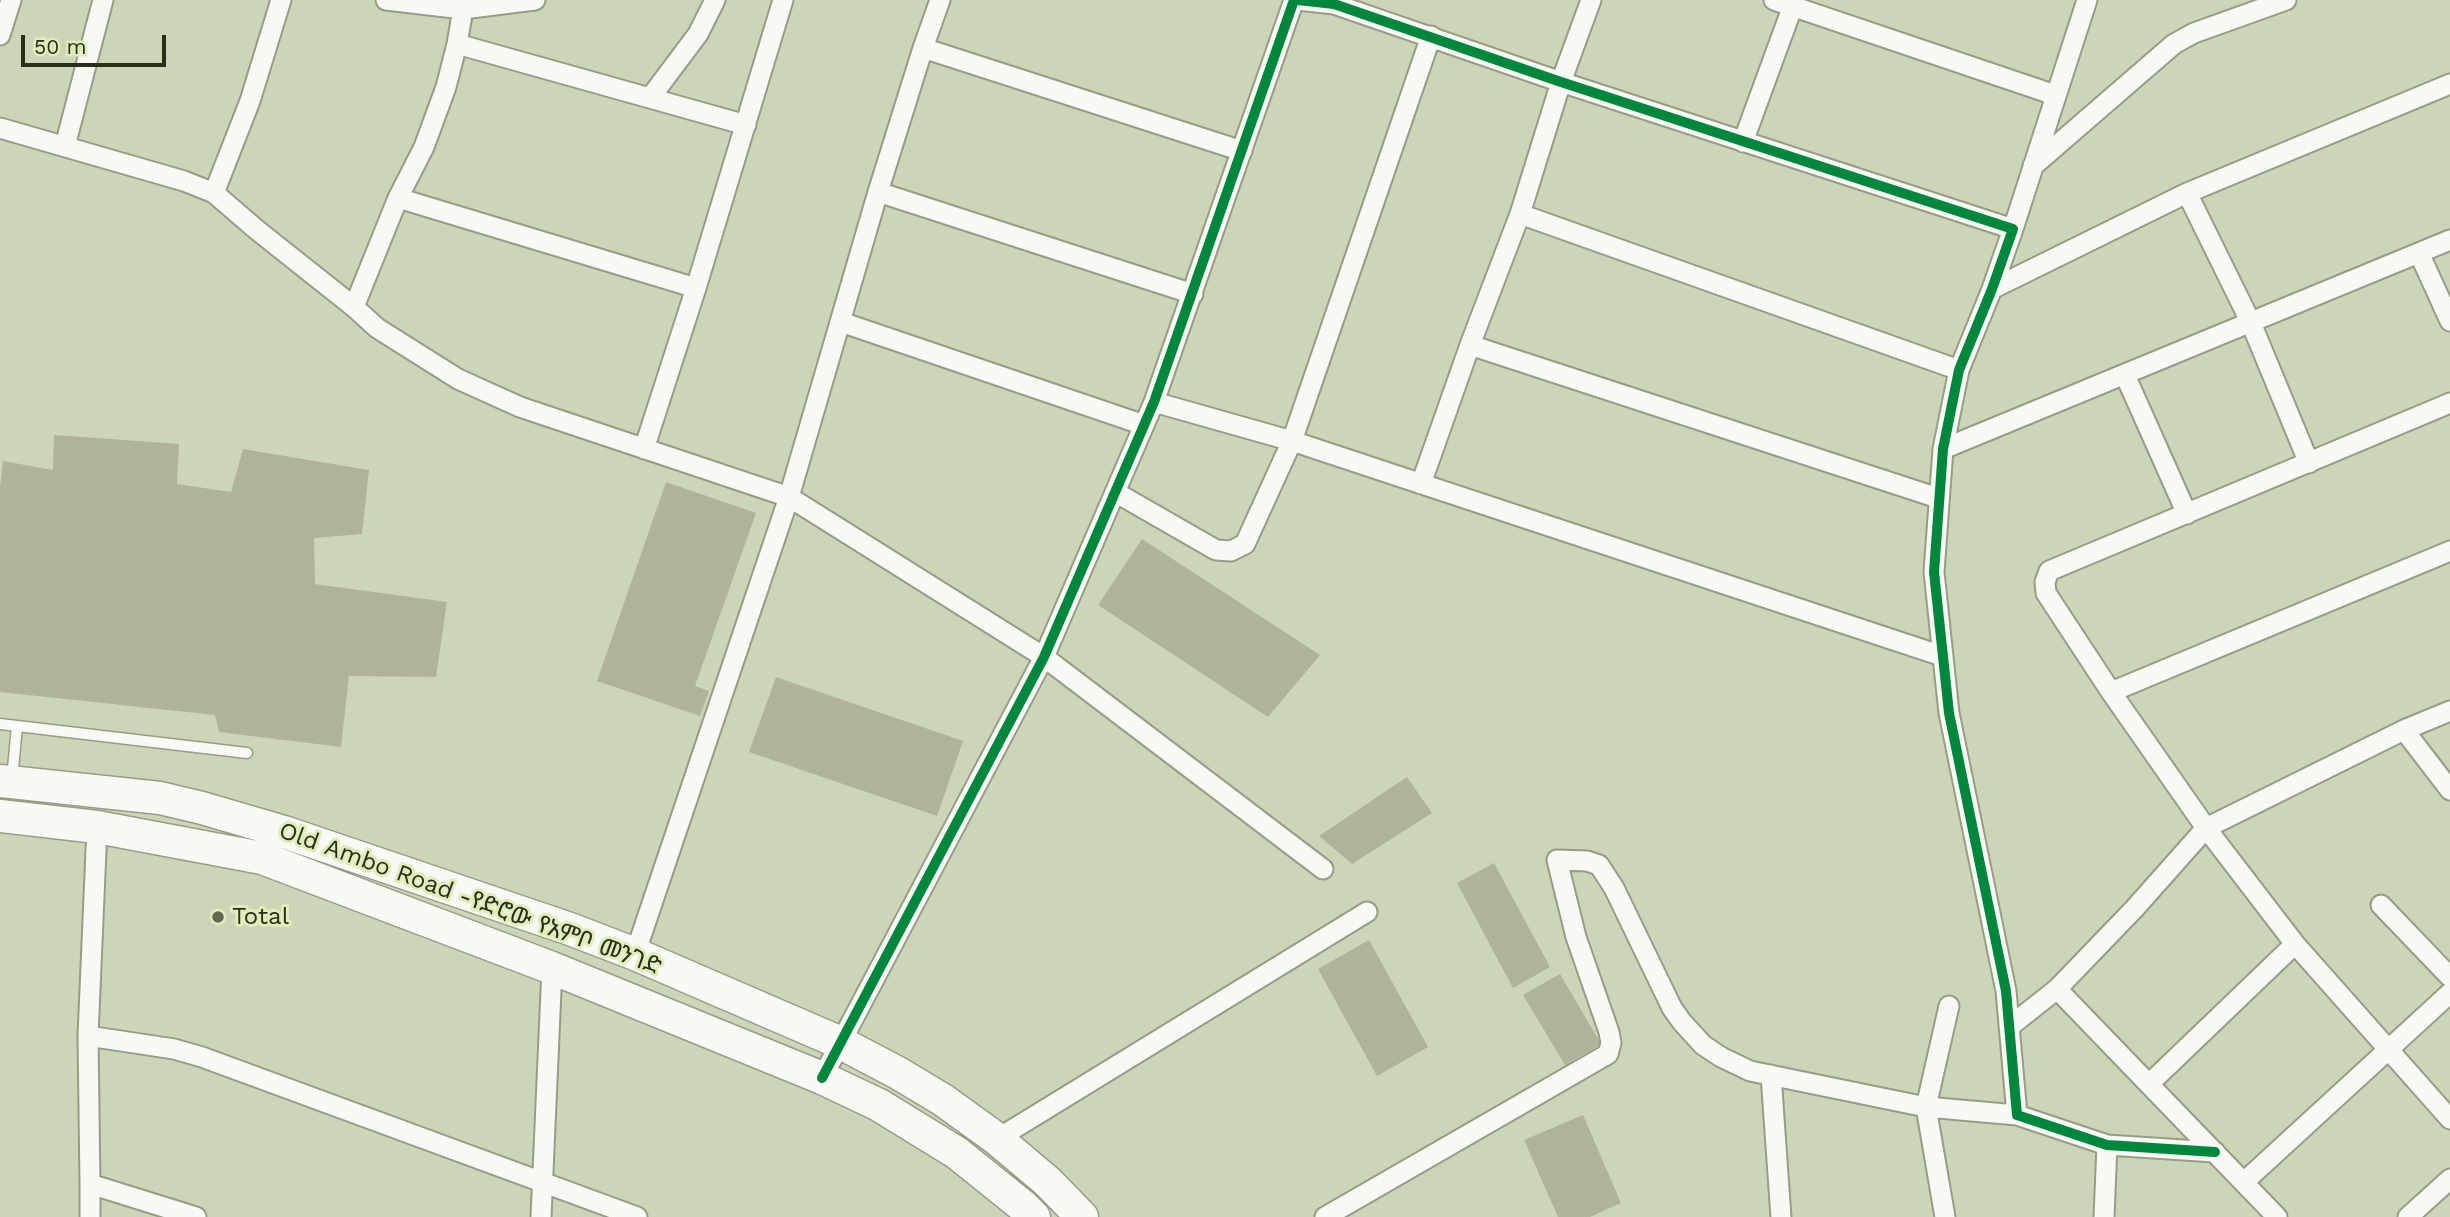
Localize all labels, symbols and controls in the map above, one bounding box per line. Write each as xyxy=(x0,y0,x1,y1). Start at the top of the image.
scale bar xyxy=(24,21,170,65)
text: 50 m xyxy=(34,34,86,59)
street label: Old Ambo Road -የድሮው የአምቦ መንገድ xyxy=(275,816,665,982)
place label: Total xyxy=(232,903,289,931)
marker: Total xyxy=(210,909,226,925)

